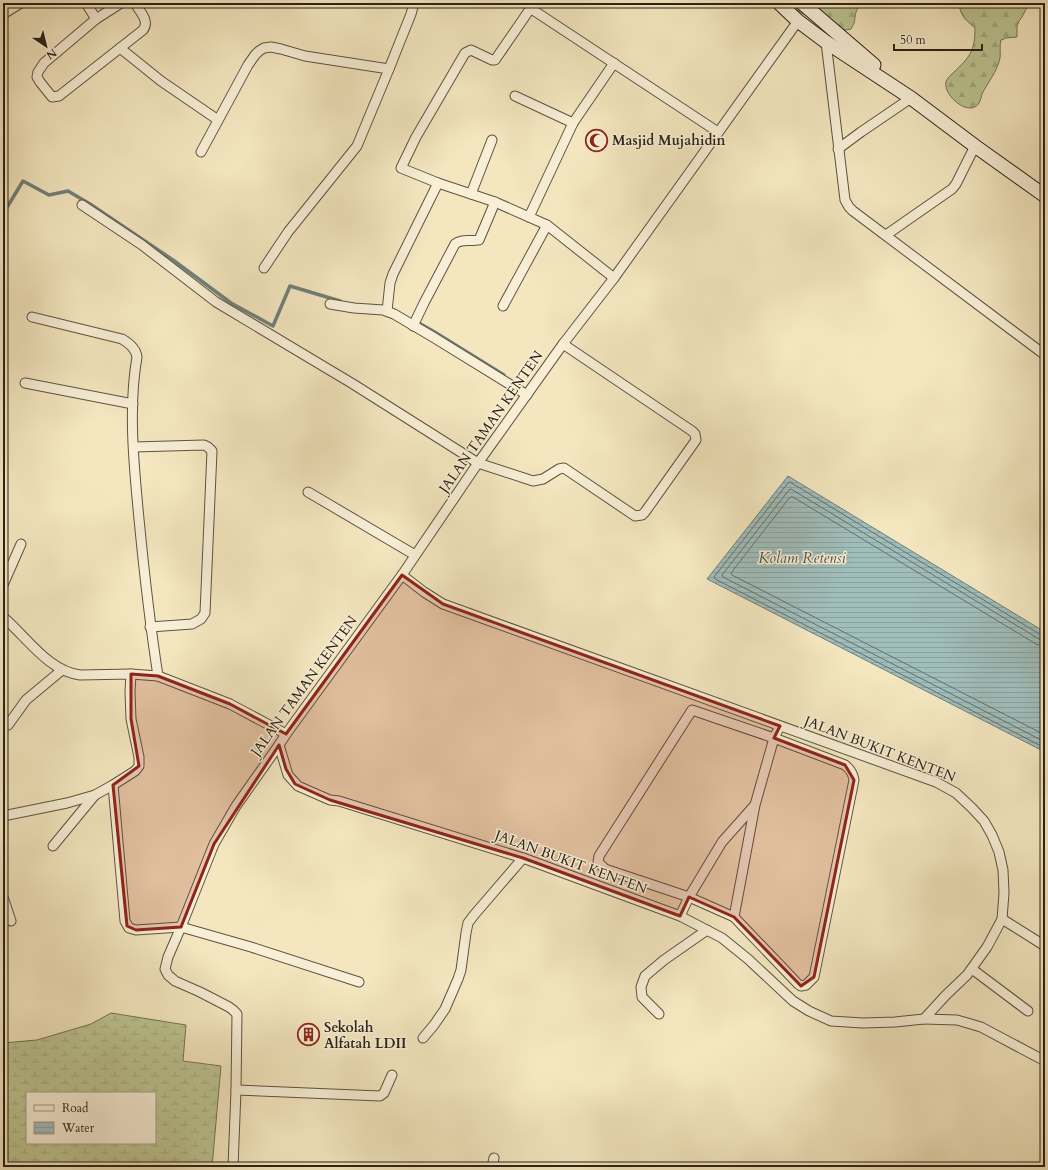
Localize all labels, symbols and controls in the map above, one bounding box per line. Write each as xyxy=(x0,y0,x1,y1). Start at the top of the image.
north arrow xyxy=(26,26,66,66)
scale bar xyxy=(894,26,982,52)
text: 50 m xyxy=(900,32,927,48)
text: N xyxy=(43,45,60,63)
mosque icon: Masjid Mujahidin xyxy=(584,127,610,153)
place label: Masjid Mujahidin xyxy=(612,131,726,150)
street label: JALAN TAMAN KENTEN xyxy=(433,347,547,499)
water label: Kolam Retensi xyxy=(758,548,847,568)
street label: JALAN TAMAN KENTEN xyxy=(245,612,362,762)
street label: JALAN BUKIT KENTEN xyxy=(800,711,959,787)
street label: JALAN BUKIT KENTEN xyxy=(490,825,650,898)
place label: Sekolah Alfatah LDII xyxy=(324,1018,406,1053)
building icon: Sekolah Alfatah LDII xyxy=(295,1022,321,1048)
legend xyxy=(26,1092,156,1144)
text: Road xyxy=(62,1100,89,1116)
text: Water xyxy=(61,1120,95,1136)

